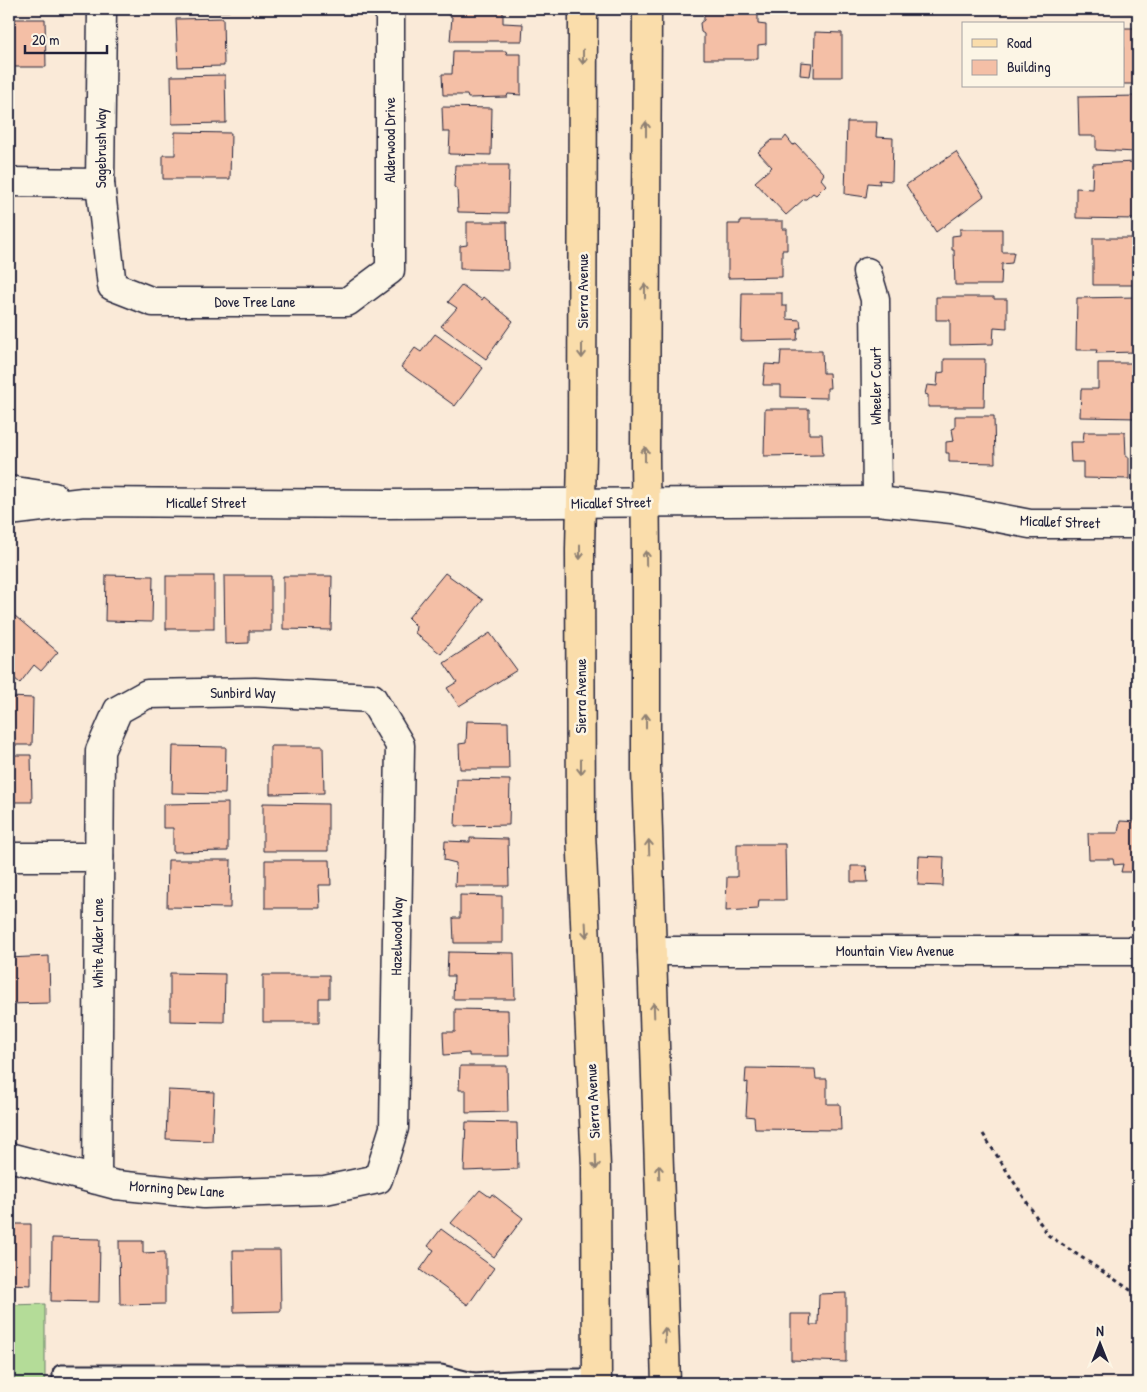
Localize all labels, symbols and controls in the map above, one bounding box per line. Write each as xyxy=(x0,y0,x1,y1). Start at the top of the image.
scale bar xyxy=(25,22,108,54)
legend xyxy=(962,22,1124,88)
text: 20 m xyxy=(32,29,59,50)
text: Road xyxy=(1007,32,1032,53)
one-way arrow xyxy=(578,49,588,65)
text: Building xyxy=(1007,56,1051,77)
street label: Alderwood Drive xyxy=(379,97,400,183)
street label: Sagebrush Way xyxy=(90,108,111,188)
one-way arrow xyxy=(641,121,651,138)
street label: Sierra Avenue xyxy=(572,253,593,329)
one-way arrow xyxy=(640,284,650,300)
street label: Dove Tree Lane xyxy=(215,291,296,312)
one-way arrow xyxy=(577,342,587,359)
street label: Wheeler Court xyxy=(865,346,886,425)
one-way arrow xyxy=(640,446,650,462)
street label: Micallef Street xyxy=(571,491,652,514)
street label: Micallef Street xyxy=(166,492,247,513)
street label: Micallef Street xyxy=(1020,510,1101,533)
one-way arrow xyxy=(575,544,585,560)
one-way arrow xyxy=(641,551,651,567)
street label: Sierra Avenue xyxy=(570,658,591,734)
street label: Sunbird Way xyxy=(210,682,276,703)
one-way arrow xyxy=(641,713,651,730)
one-way arrow xyxy=(576,758,586,775)
one-way arrow xyxy=(644,840,653,856)
street label: Hazelwood Way xyxy=(385,896,408,976)
street label: White Alder Lane xyxy=(87,898,108,988)
one-way arrow xyxy=(581,921,590,937)
street label: Mountain View Avenue xyxy=(836,940,954,961)
one-way arrow xyxy=(649,1002,658,1018)
street label: Sierra Avenue xyxy=(580,1063,605,1139)
one-way arrow xyxy=(591,1154,601,1170)
one-way arrow xyxy=(654,1164,664,1180)
street label: Morning Dew Lane xyxy=(129,1175,225,1202)
north arrow xyxy=(1074,1320,1124,1370)
text: N xyxy=(1096,1321,1104,1340)
one-way arrow xyxy=(660,1327,669,1343)

